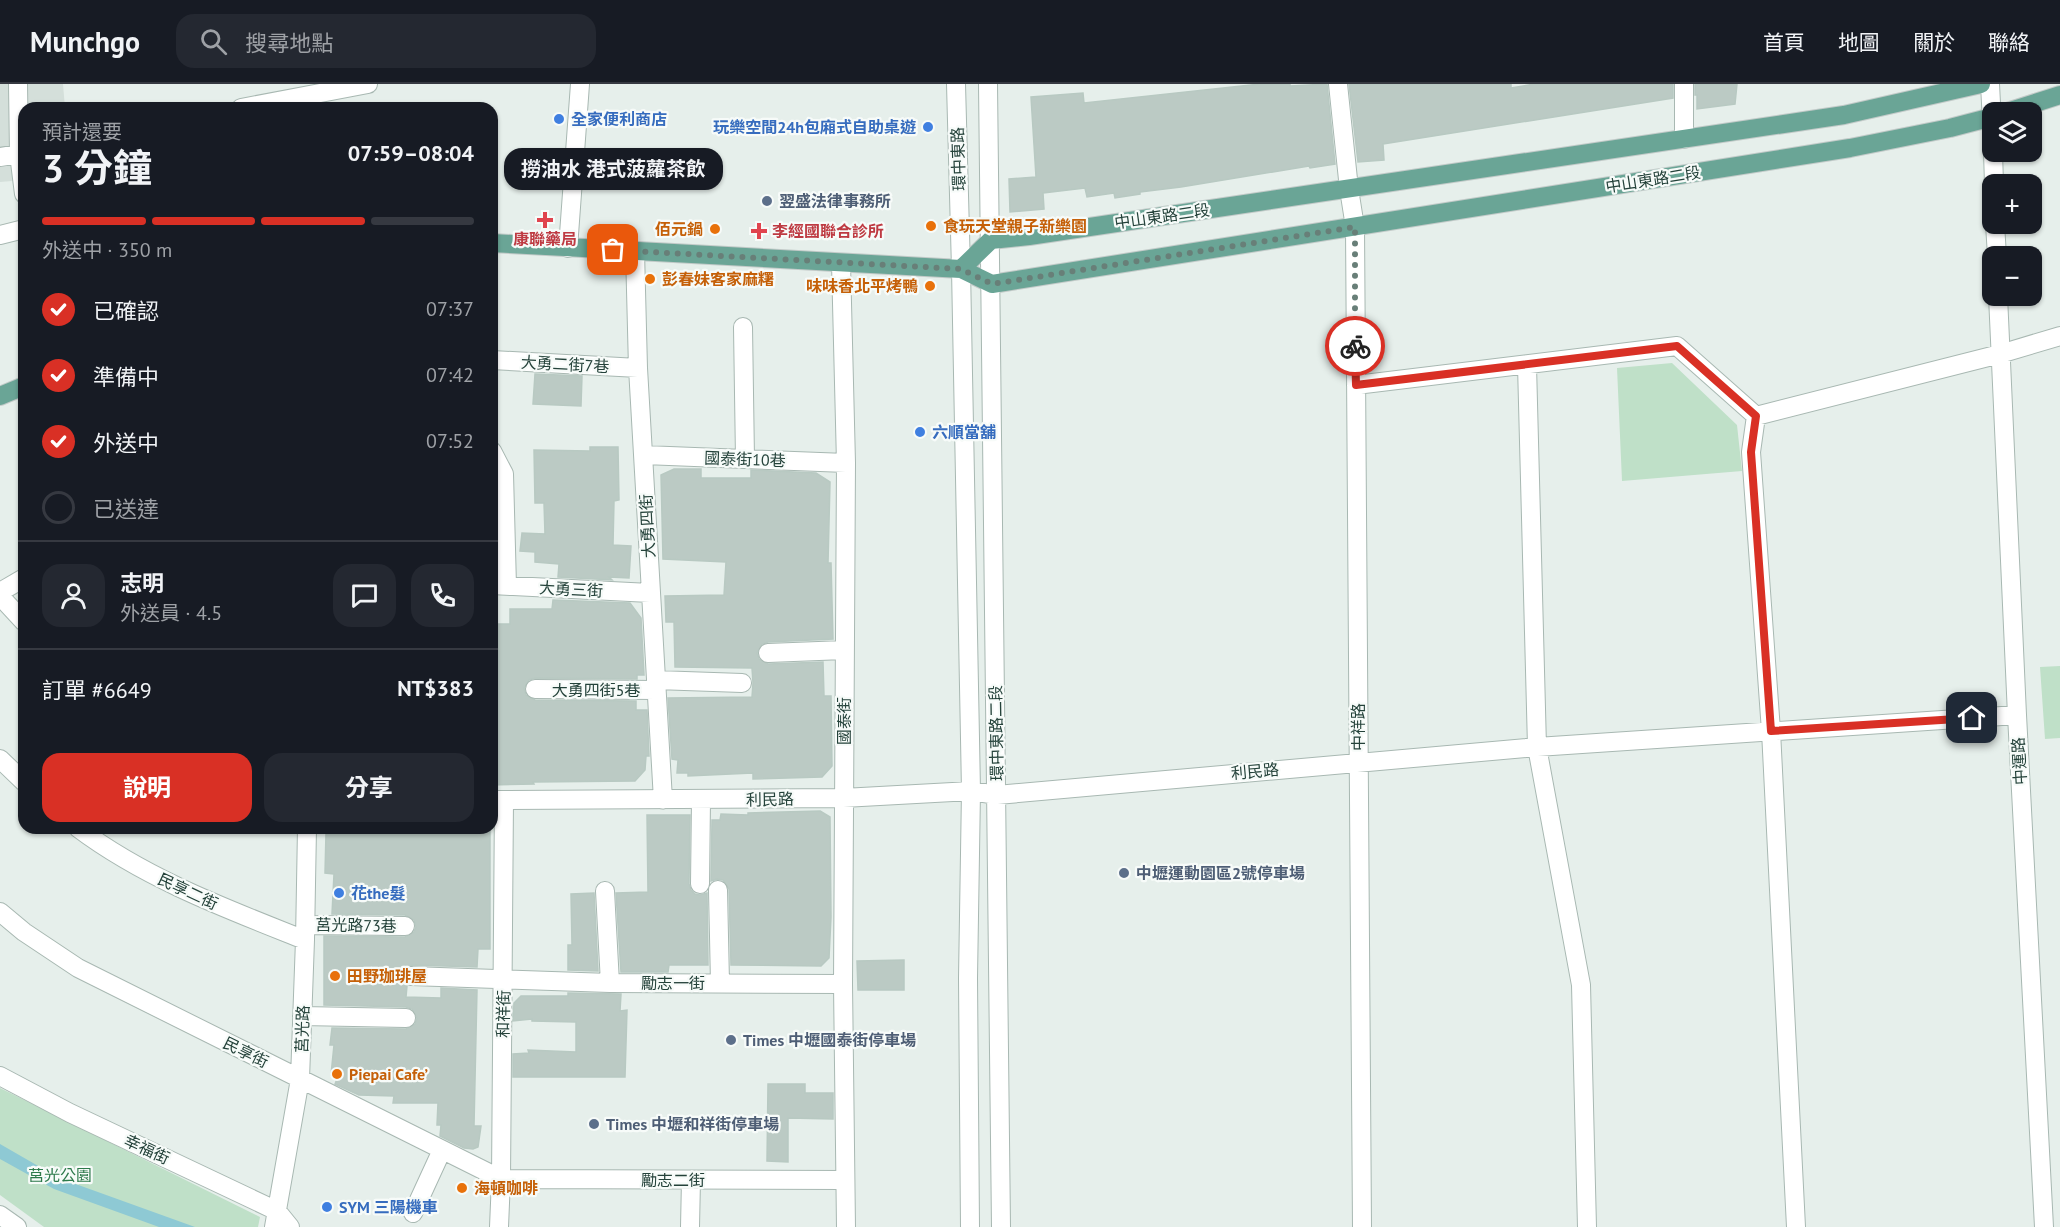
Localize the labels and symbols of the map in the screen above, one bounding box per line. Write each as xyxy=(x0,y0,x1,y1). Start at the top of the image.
place label: 全家便利商店 xyxy=(571,109,667,129)
marker: 全家便利商店 xyxy=(552,112,566,126)
place label: 玩樂空間24h包廂式自助桌遊 xyxy=(713,117,916,137)
marker: 玩樂空間24h包廂式自助桌遊 xyxy=(921,120,935,134)
street label: 環中東路 xyxy=(947,127,969,191)
callout: 撈油水 港式菠蘿茶飲 xyxy=(504,148,722,190)
street label: 中山東路二段 xyxy=(1604,162,1702,196)
place label: 翌盛法律事務所 xyxy=(779,191,891,211)
marker: 翌盛法律事務所 xyxy=(760,194,774,208)
street label: 中山東路二段 xyxy=(1113,199,1211,233)
marker: 康聯藥局 xyxy=(538,213,552,227)
place label: 食玩天堂親子新樂園 xyxy=(943,216,1087,236)
place label: 佰元鍋 xyxy=(655,219,703,239)
marker: 食玩天堂親子新樂園 xyxy=(924,219,938,233)
place label: 李經國聯合診所 xyxy=(772,221,884,241)
marker: 佰元鍋 xyxy=(708,222,722,236)
marker: 李經國聯合診所 xyxy=(750,222,768,240)
pin xyxy=(587,224,638,275)
place label: 康聯藥局 xyxy=(513,229,577,249)
place label: 彭春妹客家麻糬 xyxy=(662,269,774,289)
marker: 彭春妹客家麻糬 xyxy=(643,272,657,286)
place label: 味味香北平烤鴨 xyxy=(806,276,918,296)
marker: 味味香北平烤鴨 xyxy=(923,279,937,293)
courier xyxy=(1325,316,1385,376)
street label: 大勇二街7巷 xyxy=(520,352,610,376)
place label: 六順當舖 xyxy=(932,422,996,442)
marker: 六順當舖 xyxy=(913,425,927,439)
street label: 國泰街10巷 xyxy=(704,448,786,470)
street label: 大勇四街 xyxy=(635,494,659,558)
street label: 大勇三街 xyxy=(539,577,603,601)
street label: 大勇四街5巷 xyxy=(552,680,640,700)
street label: 環中東路二段 xyxy=(985,685,1007,781)
pin xyxy=(1946,692,1997,743)
street label: 國泰街 xyxy=(834,697,854,745)
street label: 中祥路 xyxy=(1348,703,1368,751)
street label: 中運路 xyxy=(2008,737,2030,785)
street label: 利民路 xyxy=(1230,759,1280,783)
street label: 利民路 xyxy=(746,789,794,809)
place label: 中壢運動園區2號停車場 xyxy=(1136,863,1305,883)
marker: 中壢運動園區2號停車場 xyxy=(1117,866,1131,880)
street label: 民享二街 xyxy=(155,868,221,914)
place label: 花the髮 xyxy=(351,883,405,903)
marker: 花the髮 xyxy=(332,886,346,900)
street label: 莒光路73巷 xyxy=(315,914,397,936)
place label: 田野珈琲屋 xyxy=(347,966,427,986)
marker: 田野珈琲屋 xyxy=(328,969,342,983)
street label: 勵志一街 xyxy=(641,973,705,993)
street label: 和祥街 xyxy=(493,990,513,1038)
street label: 莒光路 xyxy=(291,1005,313,1053)
place label: Times 中壢國泰街停車場 xyxy=(743,1030,916,1050)
street label: 民享街 xyxy=(220,1032,272,1072)
marker: Times 中壢國泰街停車場 xyxy=(724,1033,738,1047)
place label: Piepai Cafe’ xyxy=(349,1064,428,1084)
marker: Piepai Cafe’ xyxy=(330,1067,344,1081)
place label: Times 中壢和祥街停車場 xyxy=(606,1114,779,1134)
marker: Times 中壢和祥街停車場 xyxy=(587,1117,601,1131)
street label: 幸福街 xyxy=(121,1130,173,1168)
park label: 莒光公園 xyxy=(28,1165,92,1185)
street label: 勵志二街 xyxy=(641,1170,705,1190)
place label: 海頓咖啡 xyxy=(474,1178,538,1198)
marker: 海頓咖啡 xyxy=(455,1181,469,1195)
place label: SYM 三陽機車 xyxy=(339,1197,438,1217)
marker: SYM 三陽機車 xyxy=(320,1200,334,1214)

